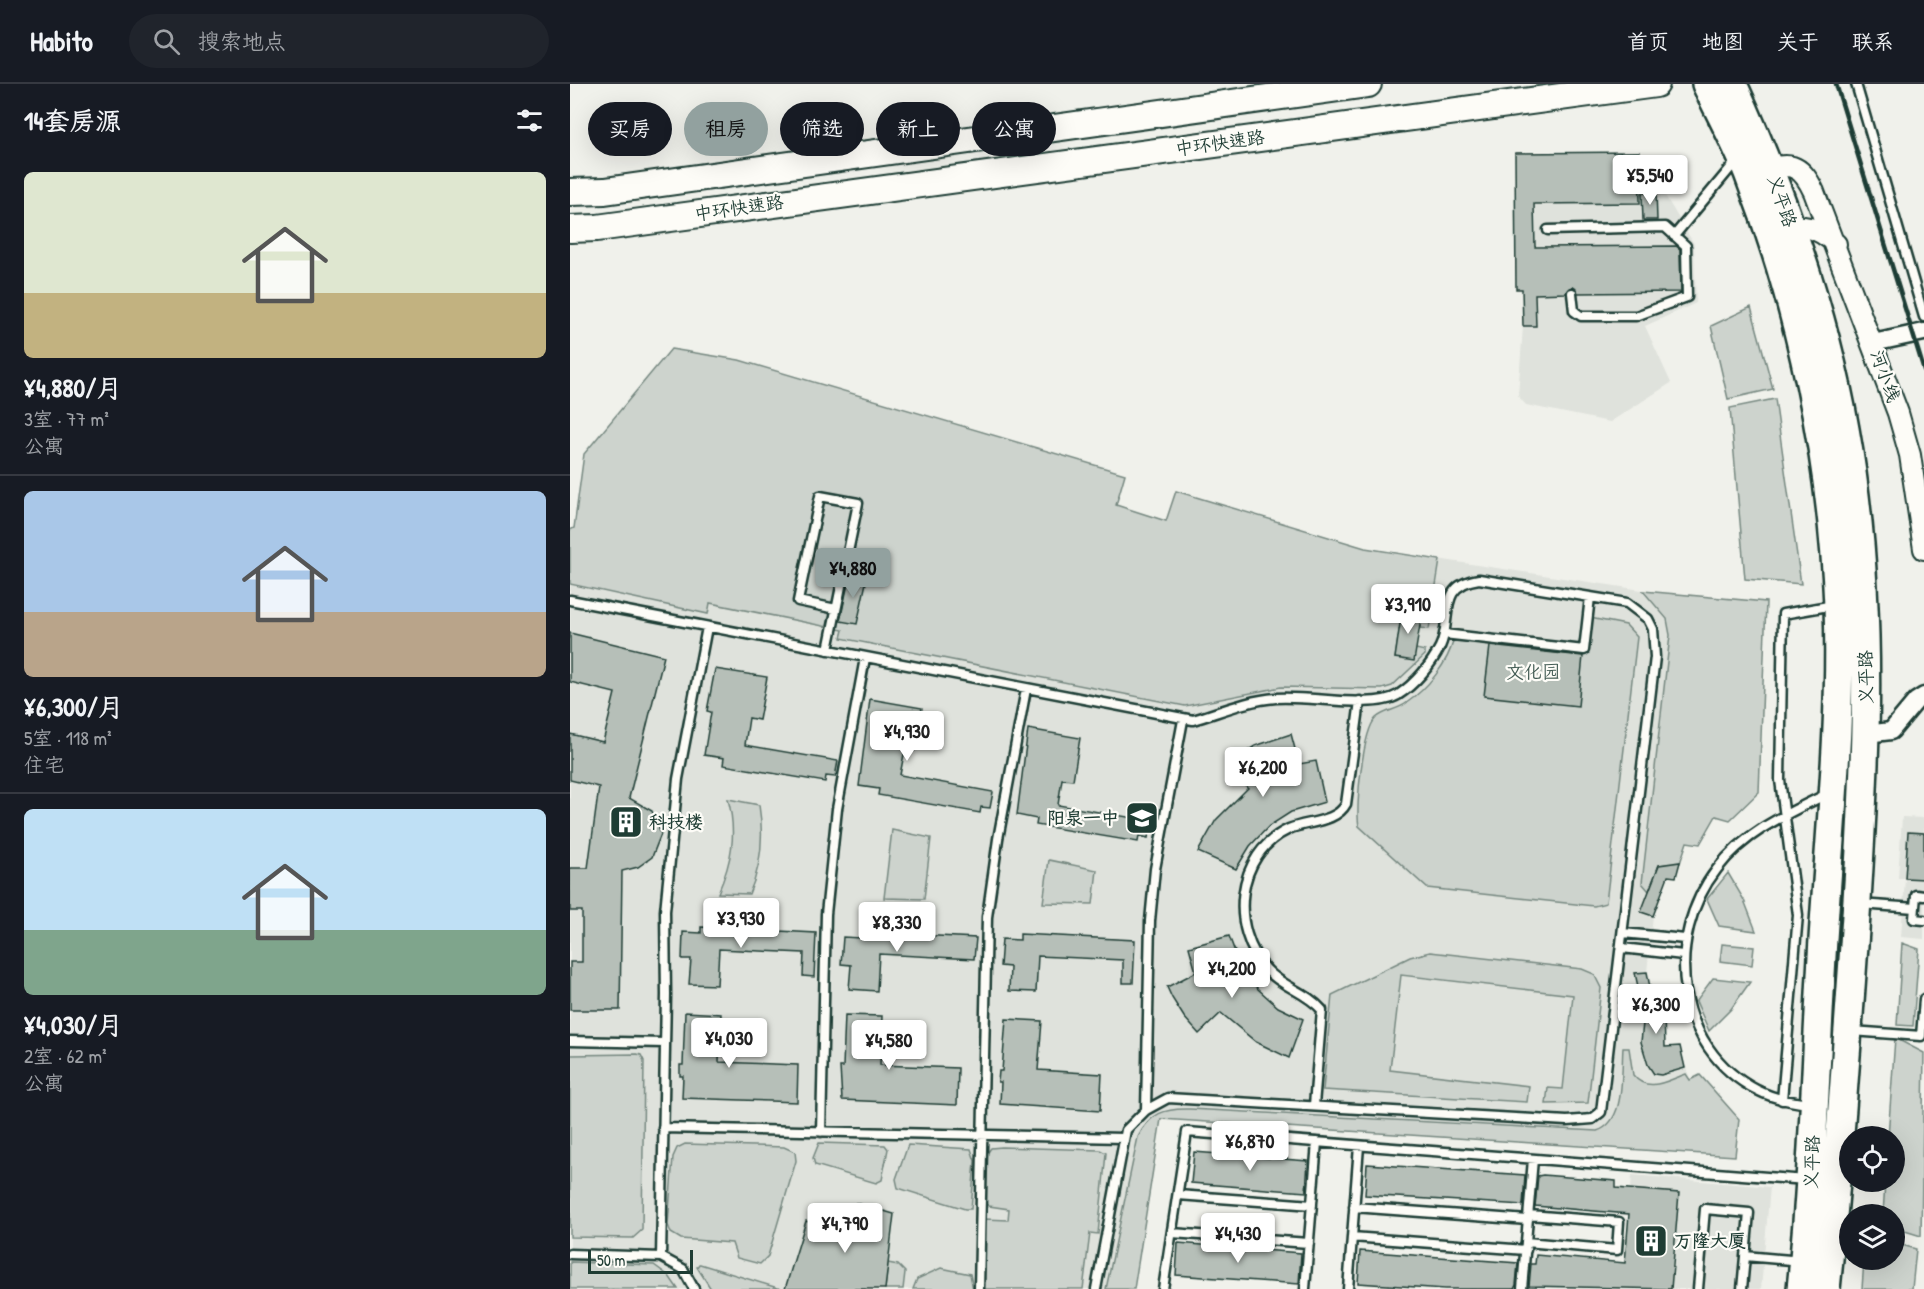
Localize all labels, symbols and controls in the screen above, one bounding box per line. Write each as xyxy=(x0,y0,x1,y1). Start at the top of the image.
search box xyxy=(129,14,549,68)
text: Habito xyxy=(30,22,93,60)
icon: search xyxy=(150,25,183,58)
text: 搜索地点 xyxy=(198,26,286,56)
text: 首页 xyxy=(1627,27,1669,56)
text: 地图 xyxy=(1702,27,1744,56)
text: 关于 xyxy=(1777,27,1819,56)
text: 联系 xyxy=(1852,27,1894,56)
chip: 买房 xyxy=(588,102,672,156)
chip: 租房 xyxy=(684,102,768,156)
chip: 筛选 xyxy=(780,102,864,156)
chip: 新上 xyxy=(876,102,960,156)
chip: 公寓 xyxy=(972,102,1056,156)
text: 14套房源 xyxy=(24,103,121,138)
icon: filters xyxy=(513,104,546,137)
street label: 中环快速路 xyxy=(1174,124,1266,161)
pin: ¥5,540 xyxy=(1601,155,1699,206)
text: ¥5,540 xyxy=(1627,161,1673,188)
street label: 义平路 xyxy=(1762,171,1803,230)
street label: 中环快速路 xyxy=(693,189,785,226)
icon: home xyxy=(231,211,339,319)
street label: 河小线 xyxy=(1864,346,1906,405)
text: ¥4,880/月 xyxy=(24,370,122,405)
text: 3室 · 77 m² xyxy=(24,405,109,432)
text: 公寓 xyxy=(24,432,64,459)
icon: home xyxy=(231,530,339,638)
pin: ¥4,880 xyxy=(804,548,902,599)
text: ¥4,880 xyxy=(829,554,877,581)
pin: ¥3,910 xyxy=(1359,584,1457,635)
text: ¥3,910 xyxy=(1385,590,1431,617)
street label: 义平路 xyxy=(1853,650,1878,704)
park label: 文化园 xyxy=(1506,659,1560,684)
text: ¥6,300/月 xyxy=(24,689,124,724)
pin: ¥4,930 xyxy=(858,711,956,762)
text: ¥4,930 xyxy=(884,717,930,744)
text: 5室 · 118 m² xyxy=(24,724,112,751)
pin: ¥6,200 xyxy=(1214,747,1312,798)
text: 住宅 xyxy=(24,751,64,778)
text: ¥6,200 xyxy=(1239,753,1287,780)
school or university icon: 阳泉一中 xyxy=(1124,800,1160,836)
building icon: 科技楼 xyxy=(608,804,644,840)
place label: 阳泉一中 xyxy=(1047,805,1119,830)
place label: 科技楼 xyxy=(649,809,703,834)
icon: home xyxy=(231,848,339,956)
pin: ¥3,930 xyxy=(692,898,790,949)
pin: ¥8,330 xyxy=(848,902,946,953)
text: ¥3,930 xyxy=(717,904,765,931)
text: ¥8,330 xyxy=(873,908,921,935)
pin: ¥4,200 xyxy=(1183,948,1281,999)
text: ¥4,200 xyxy=(1208,954,1256,981)
pin: ¥6,300 xyxy=(1607,984,1705,1035)
text: ¥6,300 xyxy=(1632,990,1680,1017)
text: ¥4,030/月 xyxy=(24,1007,123,1042)
pin: ¥4,030 xyxy=(680,1018,778,1069)
pin: ¥4,580 xyxy=(840,1020,938,1071)
text: ¥4,030 xyxy=(705,1024,753,1051)
text: ¥4,580 xyxy=(866,1026,912,1053)
text: 2室 · 62 m² xyxy=(24,1042,107,1069)
text: 公寓 xyxy=(24,1069,64,1096)
pin: ¥6,870 xyxy=(1201,1121,1299,1172)
map controls xyxy=(1839,1126,1905,1270)
button: locate xyxy=(1839,1126,1905,1192)
text: ¥6,870 xyxy=(1226,1127,1274,1154)
street label: 义平路 xyxy=(1798,1135,1825,1189)
pin: ¥4,790 xyxy=(796,1203,894,1254)
button: layers xyxy=(1839,1204,1905,1270)
text: ¥4,790 xyxy=(821,1209,869,1236)
pin: ¥4,430 xyxy=(1189,1213,1287,1264)
text: ¥4,430 xyxy=(1215,1219,1261,1246)
building icon: 万隆大厦 xyxy=(1633,1223,1669,1259)
place label: 万隆大厦 xyxy=(1674,1228,1746,1253)
scale bar xyxy=(588,1247,693,1274)
text: 50 m xyxy=(597,1249,626,1271)

